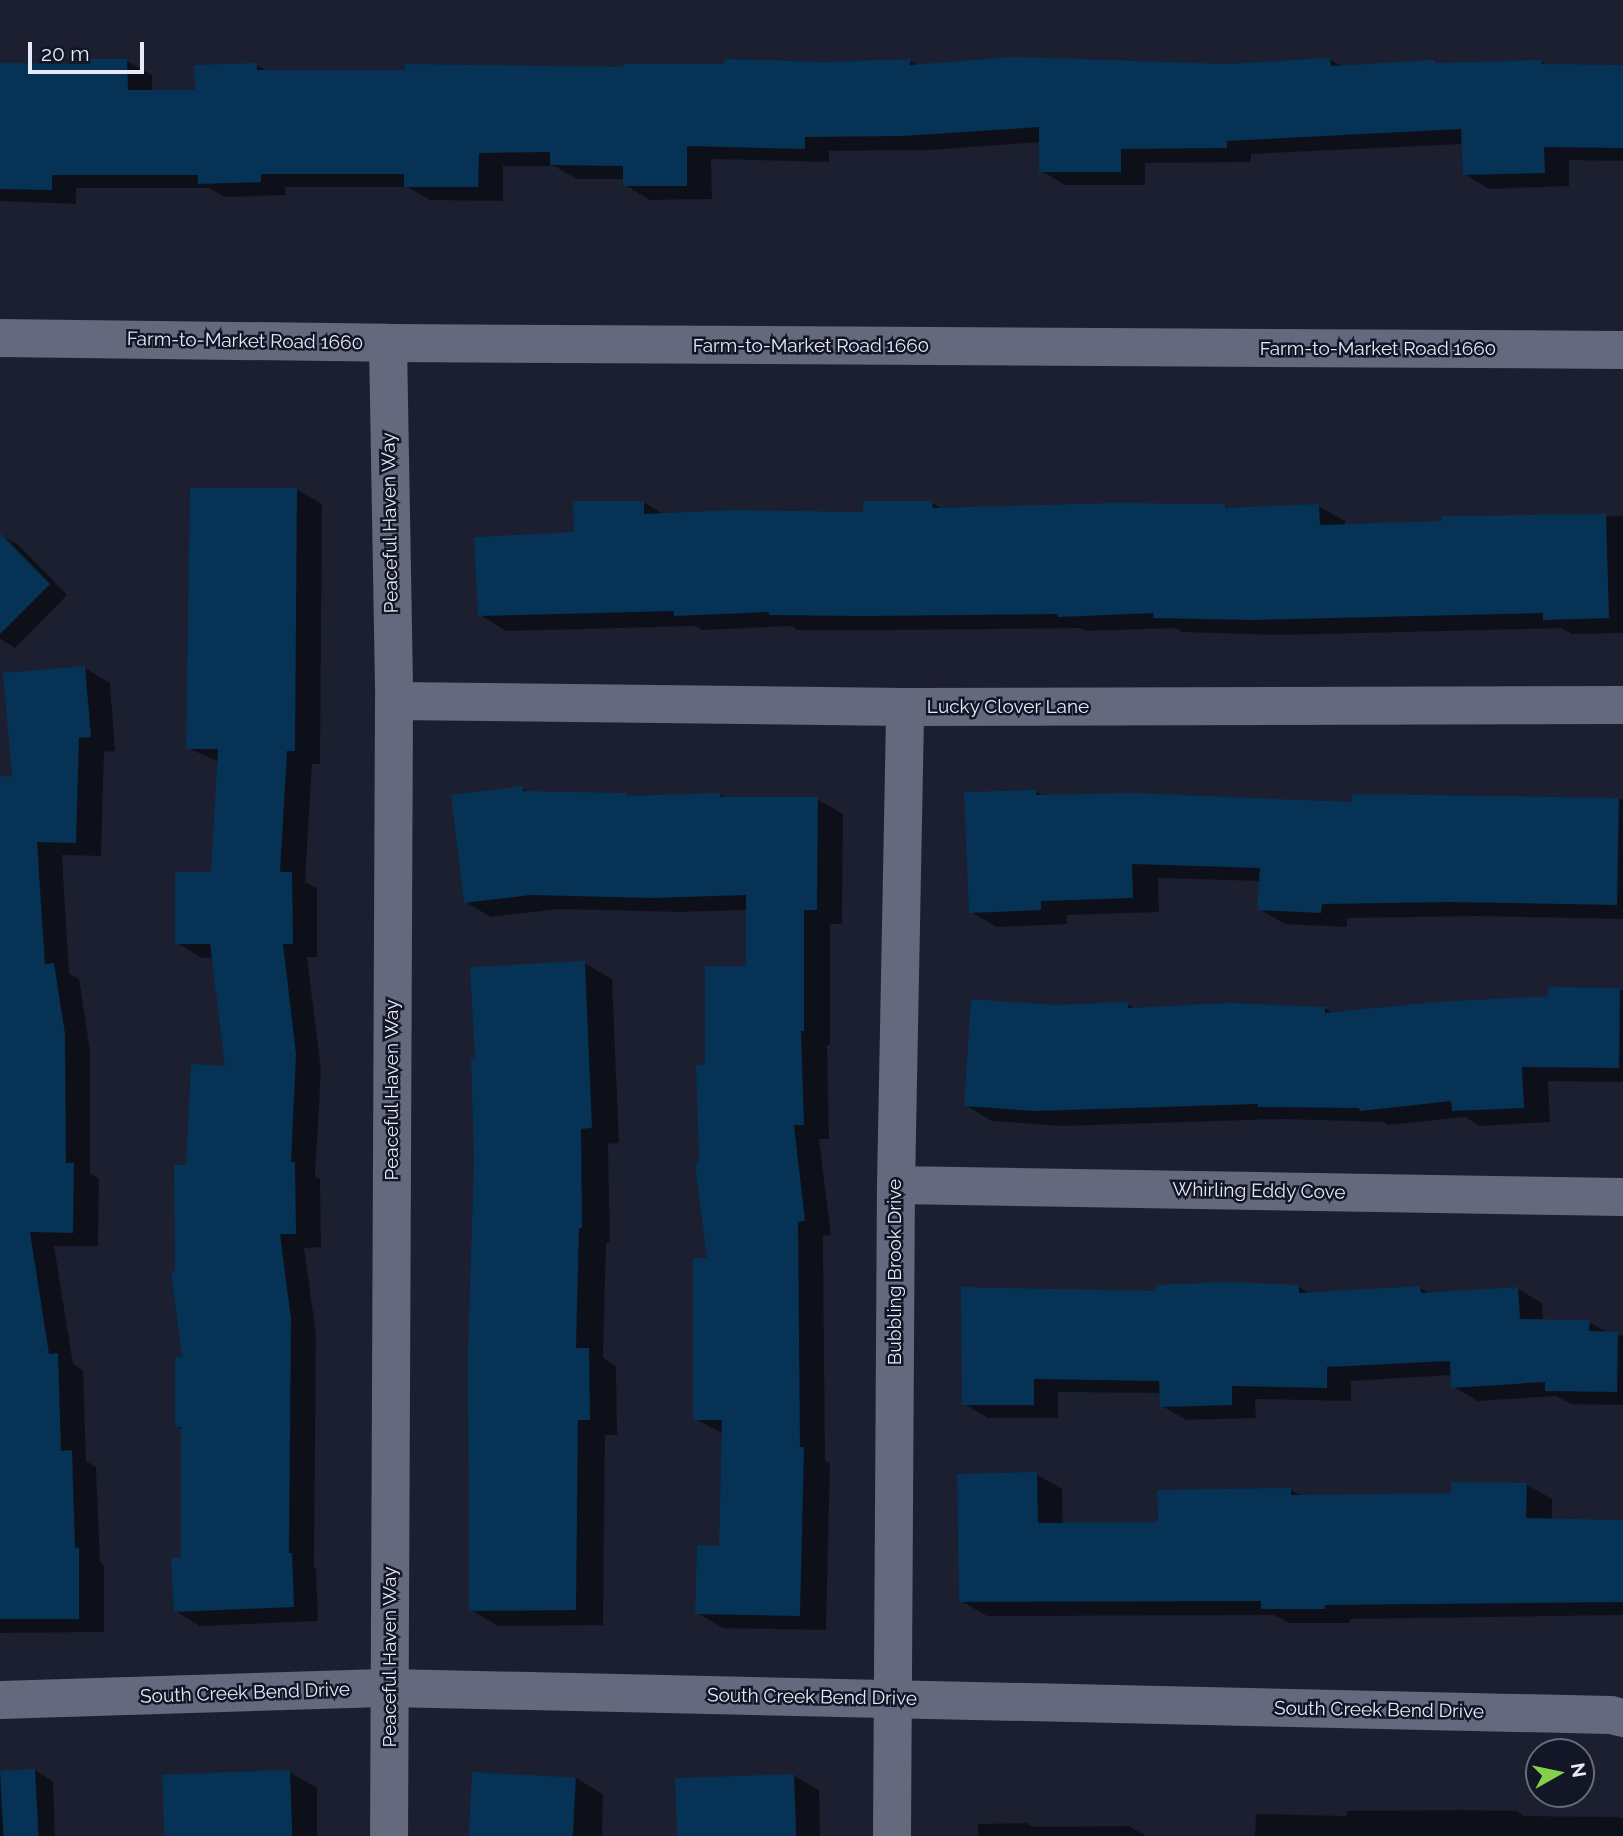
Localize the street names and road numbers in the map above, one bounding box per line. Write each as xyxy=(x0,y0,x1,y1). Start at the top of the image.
street label: Farm-to-Market Road 1660 xyxy=(127,328,363,354)
street label: Farm-to-Market Road 1660 xyxy=(693,335,929,357)
street label: Farm-to-Market Road 1660 xyxy=(1260,338,1496,360)
street label: Peaceful Haven Way xyxy=(377,432,403,614)
street label: Lucky Clover Lane xyxy=(926,696,1090,718)
street label: Peaceful Haven Way xyxy=(381,999,403,1181)
street label: Whirling Eddy Cove xyxy=(1172,1178,1346,1204)
street label: Bubbling Brook Drive xyxy=(884,1179,906,1365)
street label: Peaceful Haven Way xyxy=(379,1566,401,1748)
street label: South Creek Bend Drive xyxy=(140,1678,350,1708)
street label: South Creek Bend Drive xyxy=(707,1684,917,1710)
street label: South Creek Bend Drive xyxy=(1274,1697,1484,1723)

